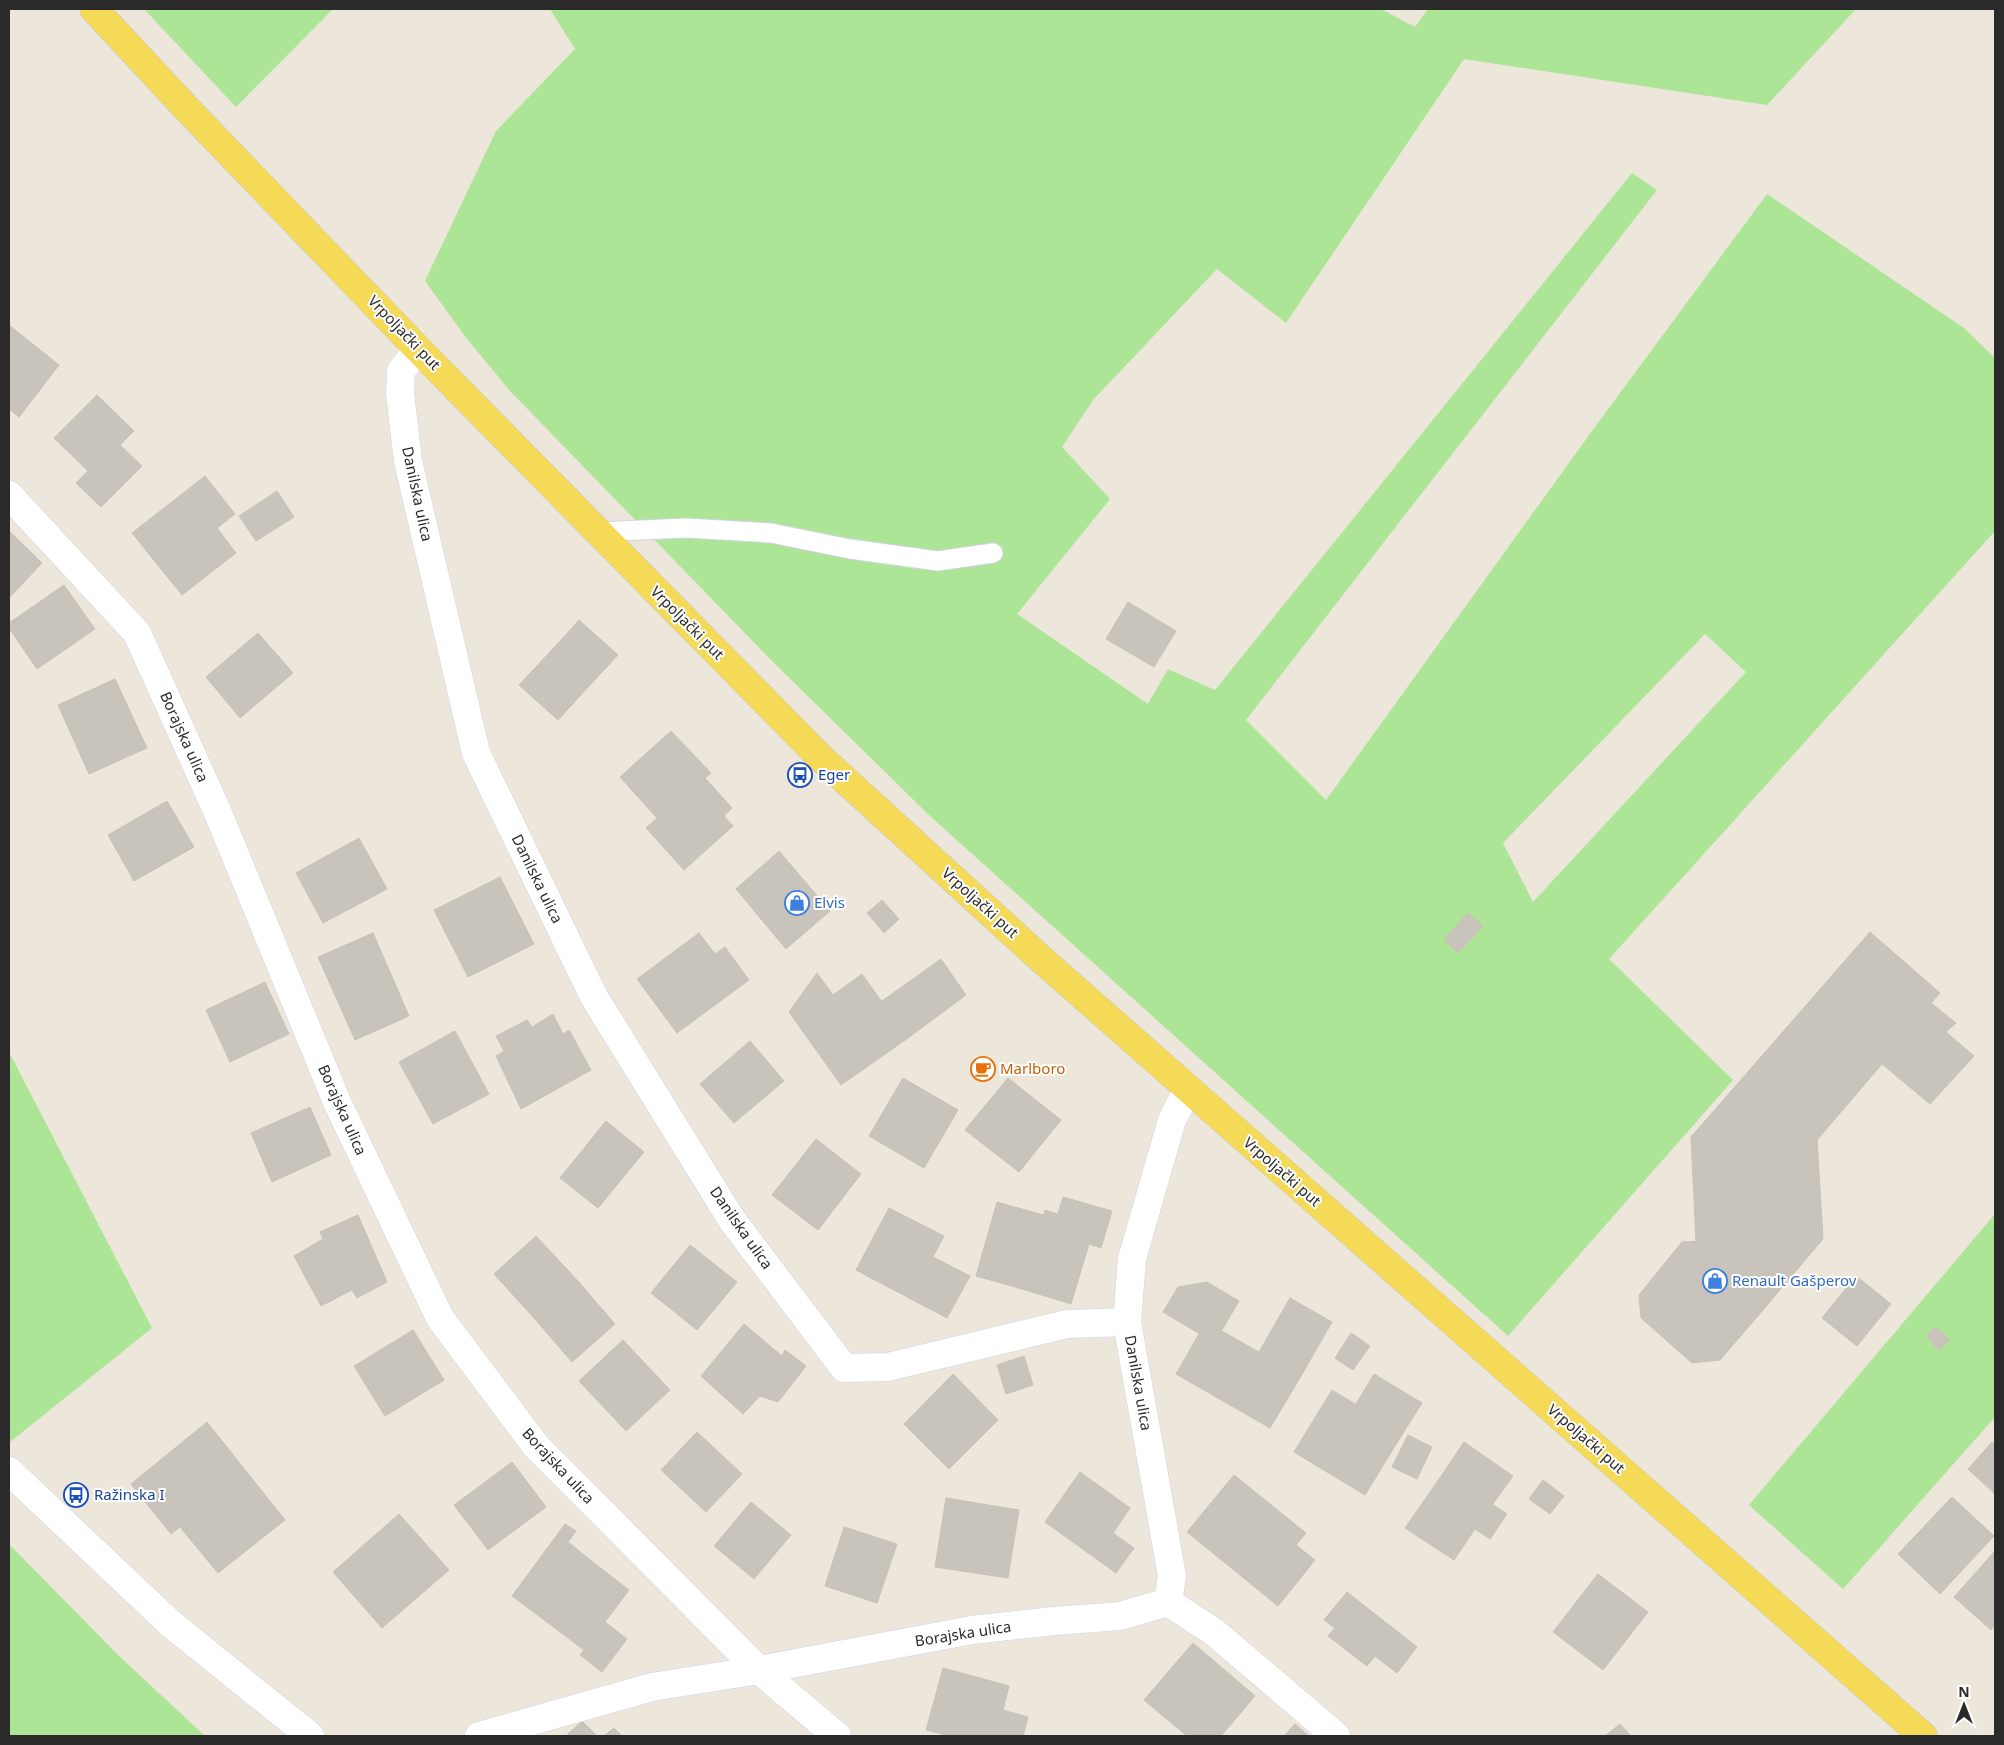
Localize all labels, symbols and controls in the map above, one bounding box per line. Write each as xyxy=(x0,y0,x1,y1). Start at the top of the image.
street label: Vrpoljački put xyxy=(364,291,446,374)
street label: Danilska ulica xyxy=(398,445,438,543)
street label: Vrpoljački put xyxy=(647,581,729,664)
street label: Borajska ulica xyxy=(156,688,214,785)
bus stop icon: Eger xyxy=(787,762,813,788)
place label: Eger xyxy=(818,764,850,784)
street label: Danilska ulica xyxy=(508,831,568,926)
street label: Vrpoljački put xyxy=(938,863,1024,942)
shop icon: Elvis xyxy=(784,890,810,916)
place label: Elvis xyxy=(814,892,845,912)
cafe icon: Marlboro xyxy=(970,1056,996,1082)
place label: Marlboro xyxy=(1000,1058,1065,1078)
street label: Borajska ulica xyxy=(314,1061,372,1158)
street label: Vrpoljački put xyxy=(1240,1132,1326,1211)
street label: Danilska ulica xyxy=(706,1182,778,1273)
shop icon: Renault Gašperov xyxy=(1702,1268,1728,1294)
place label: Renault Gašperov xyxy=(1732,1270,1857,1290)
street label: Danilska ulica xyxy=(1121,1334,1157,1432)
street label: Vrpoljački put xyxy=(1544,1399,1630,1478)
street label: Borajska ulica xyxy=(518,1423,599,1508)
bus stop icon: Ražinska I xyxy=(63,1482,89,1508)
place label: Ražinska I xyxy=(94,1484,165,1504)
street label: Borajska ulica xyxy=(913,1616,1012,1650)
north arrow xyxy=(1939,1680,1989,1730)
text: N xyxy=(1958,1682,1970,1701)

